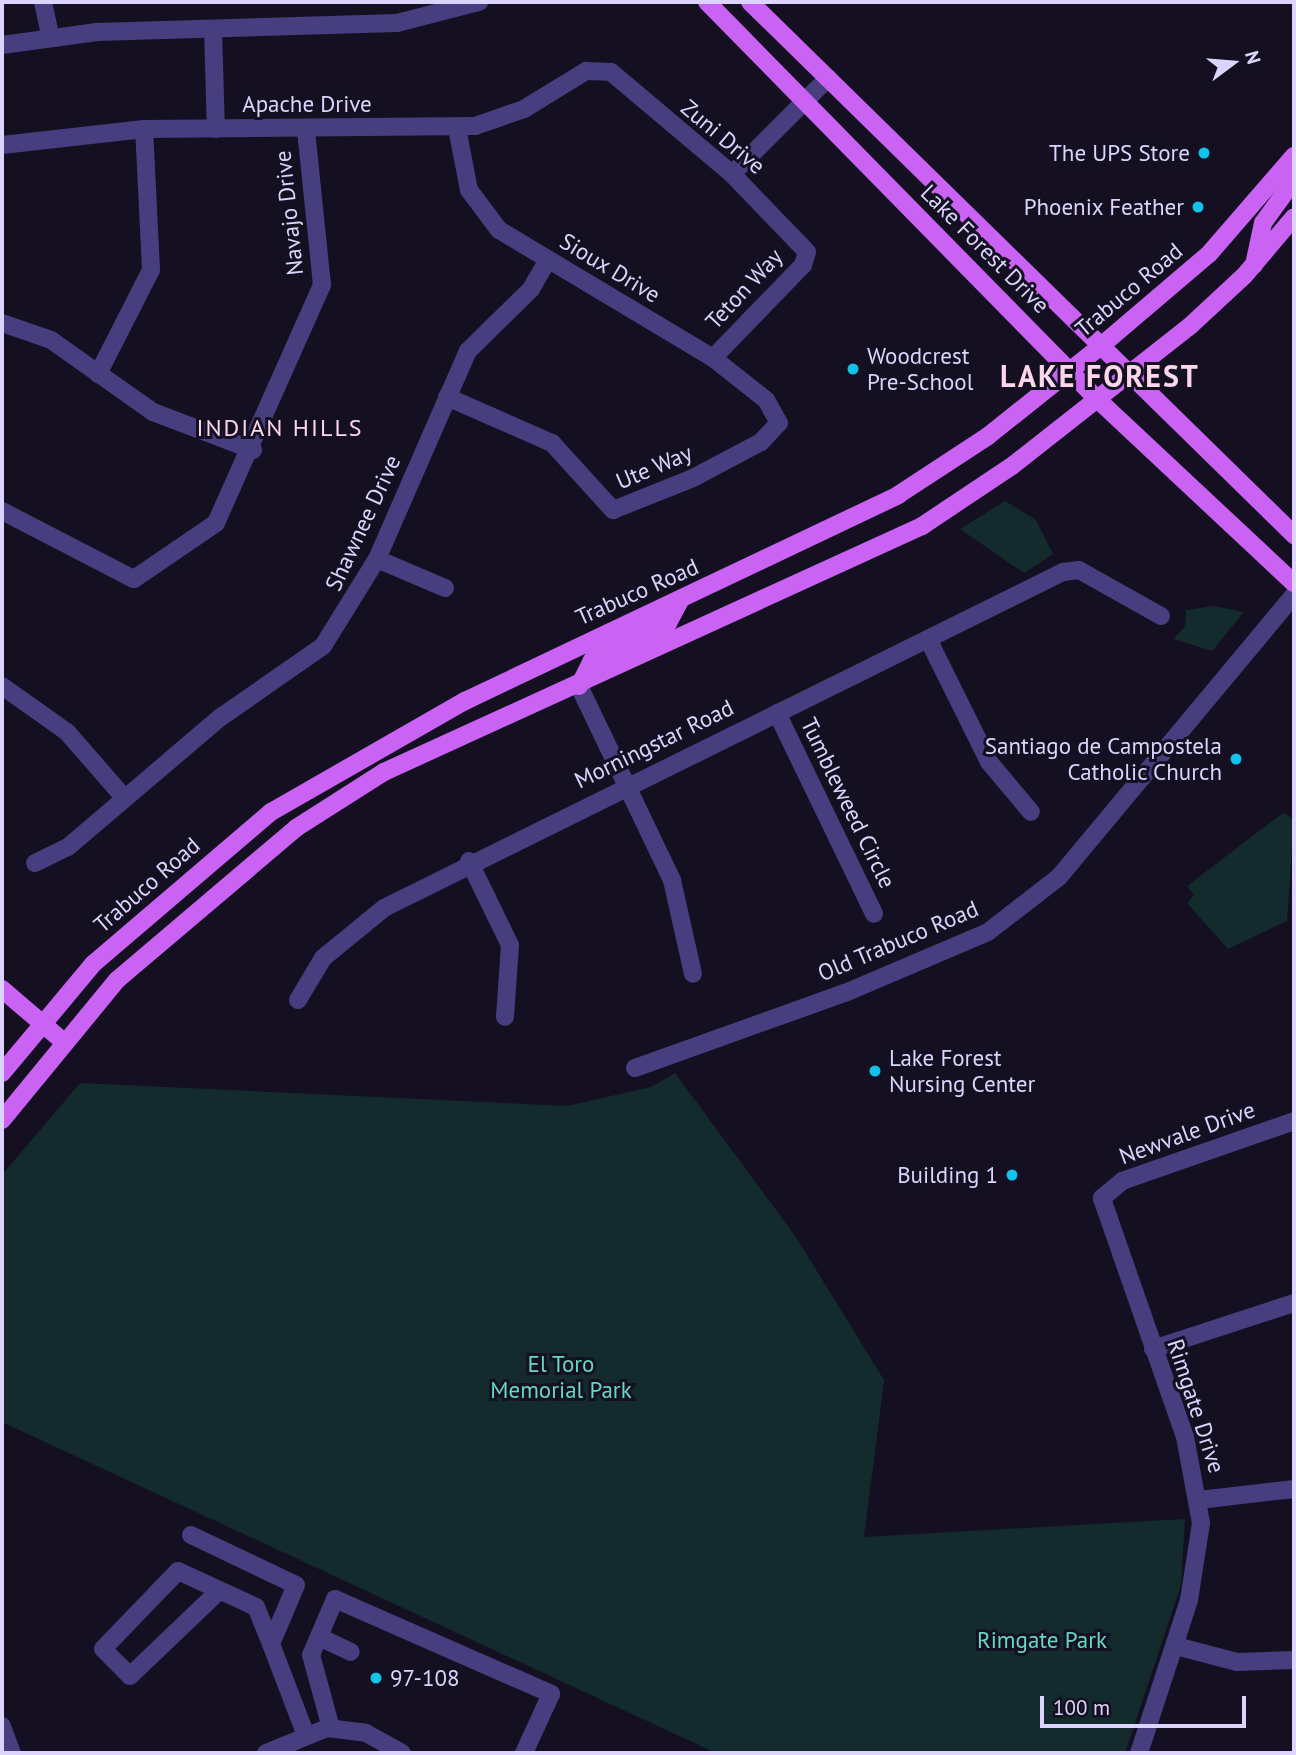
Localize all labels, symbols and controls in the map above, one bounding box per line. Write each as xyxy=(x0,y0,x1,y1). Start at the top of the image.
north arrow xyxy=(1198,28,1268,98)
text: N xyxy=(1240,48,1266,67)
street label: Apache Drive xyxy=(242,90,372,118)
street label: Zuni Drive xyxy=(675,94,771,180)
place label: The UPS Store xyxy=(1049,139,1190,167)
marker: The UPS Store xyxy=(1196,145,1212,161)
street label: Navajo Drive xyxy=(269,149,309,277)
street label: Lake Forest Drive xyxy=(915,179,1055,319)
place label: Phoenix Feather xyxy=(1023,193,1184,221)
marker: Phoenix Feather xyxy=(1190,199,1206,215)
street label: Sioux Drive xyxy=(555,227,665,309)
street label: Trabuco Road xyxy=(1070,237,1188,343)
street label: Teton Way xyxy=(700,243,788,335)
place label: Woodcrest Pre-School xyxy=(867,342,973,396)
district label: LAKE FOREST xyxy=(1001,358,1199,394)
marker: Woodcrest Pre-School xyxy=(845,361,861,377)
district label: INDIAN HILLS xyxy=(198,414,362,442)
street label: Ute Way xyxy=(612,439,696,495)
street label: Shawnee Drive xyxy=(320,451,406,595)
street label: Trabuco Road xyxy=(571,553,703,631)
street label: Morningstar Road xyxy=(570,694,738,794)
street label: Tumbleweed Circle xyxy=(795,713,901,893)
place label: Santiago de Campostela Catholic Church xyxy=(985,732,1222,786)
marker: Santiago de Campostela Catholic Church xyxy=(1228,751,1244,767)
street label: Trabuco Road xyxy=(88,831,206,939)
street label: Old Trabuco Road xyxy=(813,895,983,987)
place label: Lake Forest Nursing Center xyxy=(889,1044,1035,1098)
marker: Lake Forest Nursing Center xyxy=(867,1063,883,1079)
street label: Newvale Drive xyxy=(1115,1096,1259,1170)
place label: Building 1 xyxy=(897,1161,998,1189)
marker: Building 1 xyxy=(1004,1167,1020,1183)
street label: Rimgate Drive xyxy=(1161,1336,1231,1476)
park label: El Toro Memorial Park xyxy=(490,1350,632,1404)
park label: Rimgate Park xyxy=(977,1626,1107,1654)
place label: 97-108 xyxy=(390,1664,459,1692)
marker: 97-108 xyxy=(368,1670,384,1686)
scale bar xyxy=(1044,1682,1250,1726)
text: 100 m xyxy=(1053,1694,1110,1721)

